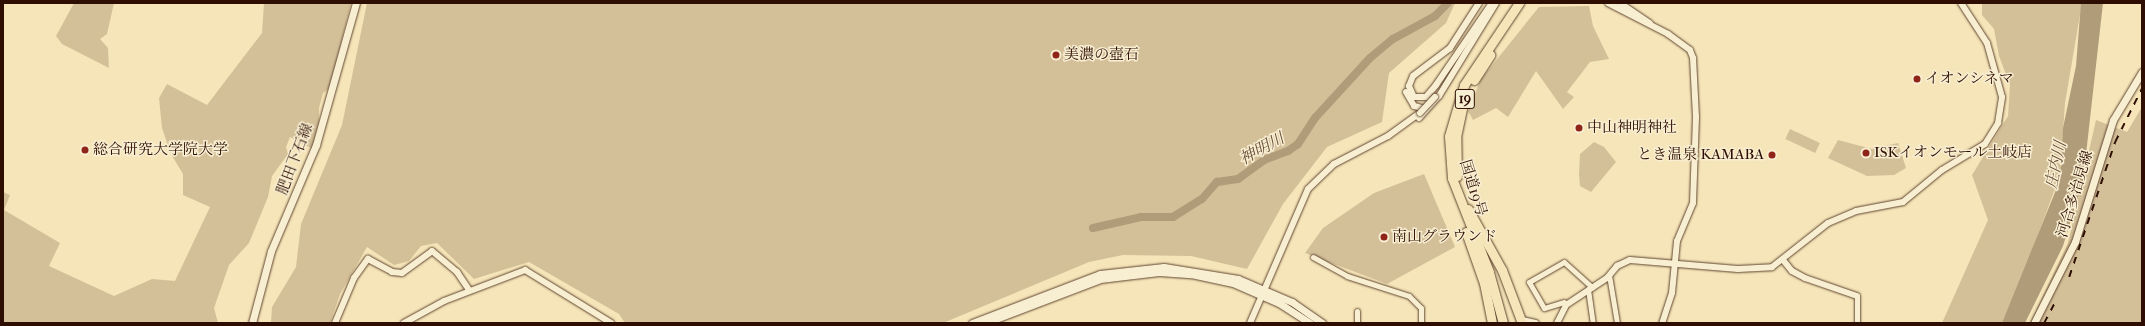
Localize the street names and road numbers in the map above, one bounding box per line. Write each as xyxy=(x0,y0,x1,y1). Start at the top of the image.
road number: 19 xyxy=(1454,87,1476,111)
street label: 肥田下石線 xyxy=(273,121,317,197)
street label: 河合多治見線 xyxy=(2053,148,2097,240)
street label: 国道19号 xyxy=(1456,158,1490,218)

